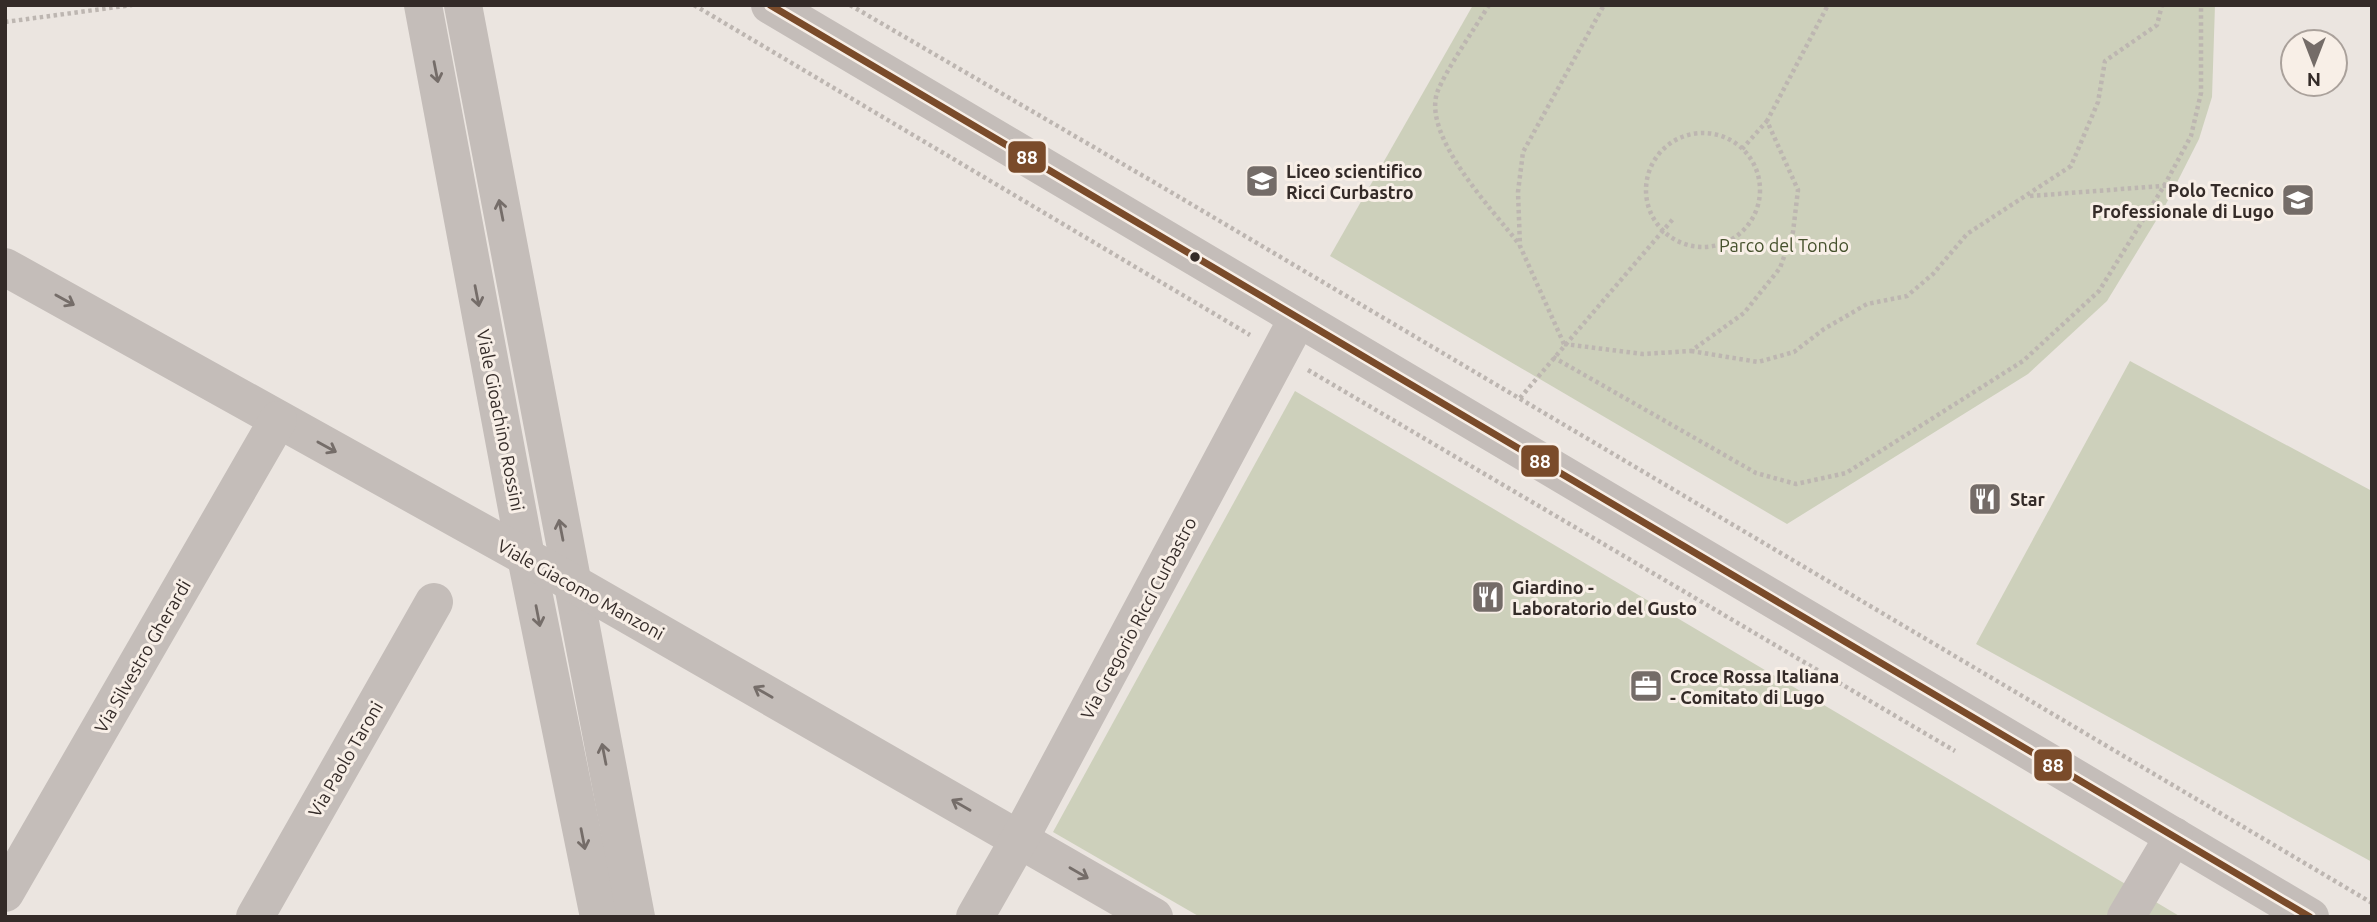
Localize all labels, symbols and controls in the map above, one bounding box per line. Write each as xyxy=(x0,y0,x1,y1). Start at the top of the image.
north arrow xyxy=(2279,28,2349,98)
one-way arrow xyxy=(429,60,443,83)
text: N xyxy=(2307,69,2321,91)
line badge: 88 xyxy=(1007,140,1047,174)
text: 88 xyxy=(1016,146,1038,168)
place label: Liceo scientifico Ricci Curbastro xyxy=(1286,161,1423,202)
school or university icon: Liceo scientifico Ricci Curbastro xyxy=(1243,162,1281,200)
place label: Polo Tecnico Professionale di Lugo xyxy=(2092,180,2274,221)
school or university icon: Polo Tecnico Professionale di Lugo xyxy=(2279,181,2317,219)
one-way arrow xyxy=(494,199,507,222)
park label: Parco del Tondo xyxy=(1719,235,1849,255)
unlabelled marker xyxy=(1188,250,1202,264)
one-way arrow xyxy=(471,284,485,307)
one-way arrow xyxy=(54,293,74,307)
street label: Viale Gioachino Rossini xyxy=(474,327,528,513)
one-way arrow xyxy=(317,440,337,454)
line badge: 88 xyxy=(1520,444,1560,478)
text: 88 xyxy=(1529,450,1551,472)
restaurant icon: Star xyxy=(1966,480,2004,518)
place label: Star xyxy=(2010,489,2045,509)
street label: Via Gregorio Ricci Curbastro xyxy=(1076,514,1200,722)
one-way arrow xyxy=(554,519,567,542)
street label: Viale Giacomo Manzoni xyxy=(494,535,668,643)
street label: Via Silvestro Gherardi xyxy=(90,576,194,736)
place label: Giardino - Laboratorio del Gusto xyxy=(1512,577,1697,618)
restaurant icon: Giardino - Laboratorio del Gusto xyxy=(1469,578,1507,616)
one-way arrow xyxy=(532,604,545,627)
place label: Croce Rossa Italiana - Comitato di Lugo xyxy=(1670,666,1839,707)
office icon: Croce Rossa Italiana - Comitato di Lugo xyxy=(1627,667,1665,705)
one-way arrow xyxy=(754,685,774,699)
street label: Via Paolo Taroni xyxy=(304,698,386,820)
one-way arrow xyxy=(597,743,611,766)
line badge: 88 xyxy=(2033,748,2073,782)
text: 88 xyxy=(2042,754,2064,776)
one-way arrow xyxy=(951,798,971,812)
one-way arrow xyxy=(577,827,591,850)
one-way arrow xyxy=(1068,866,1088,880)

